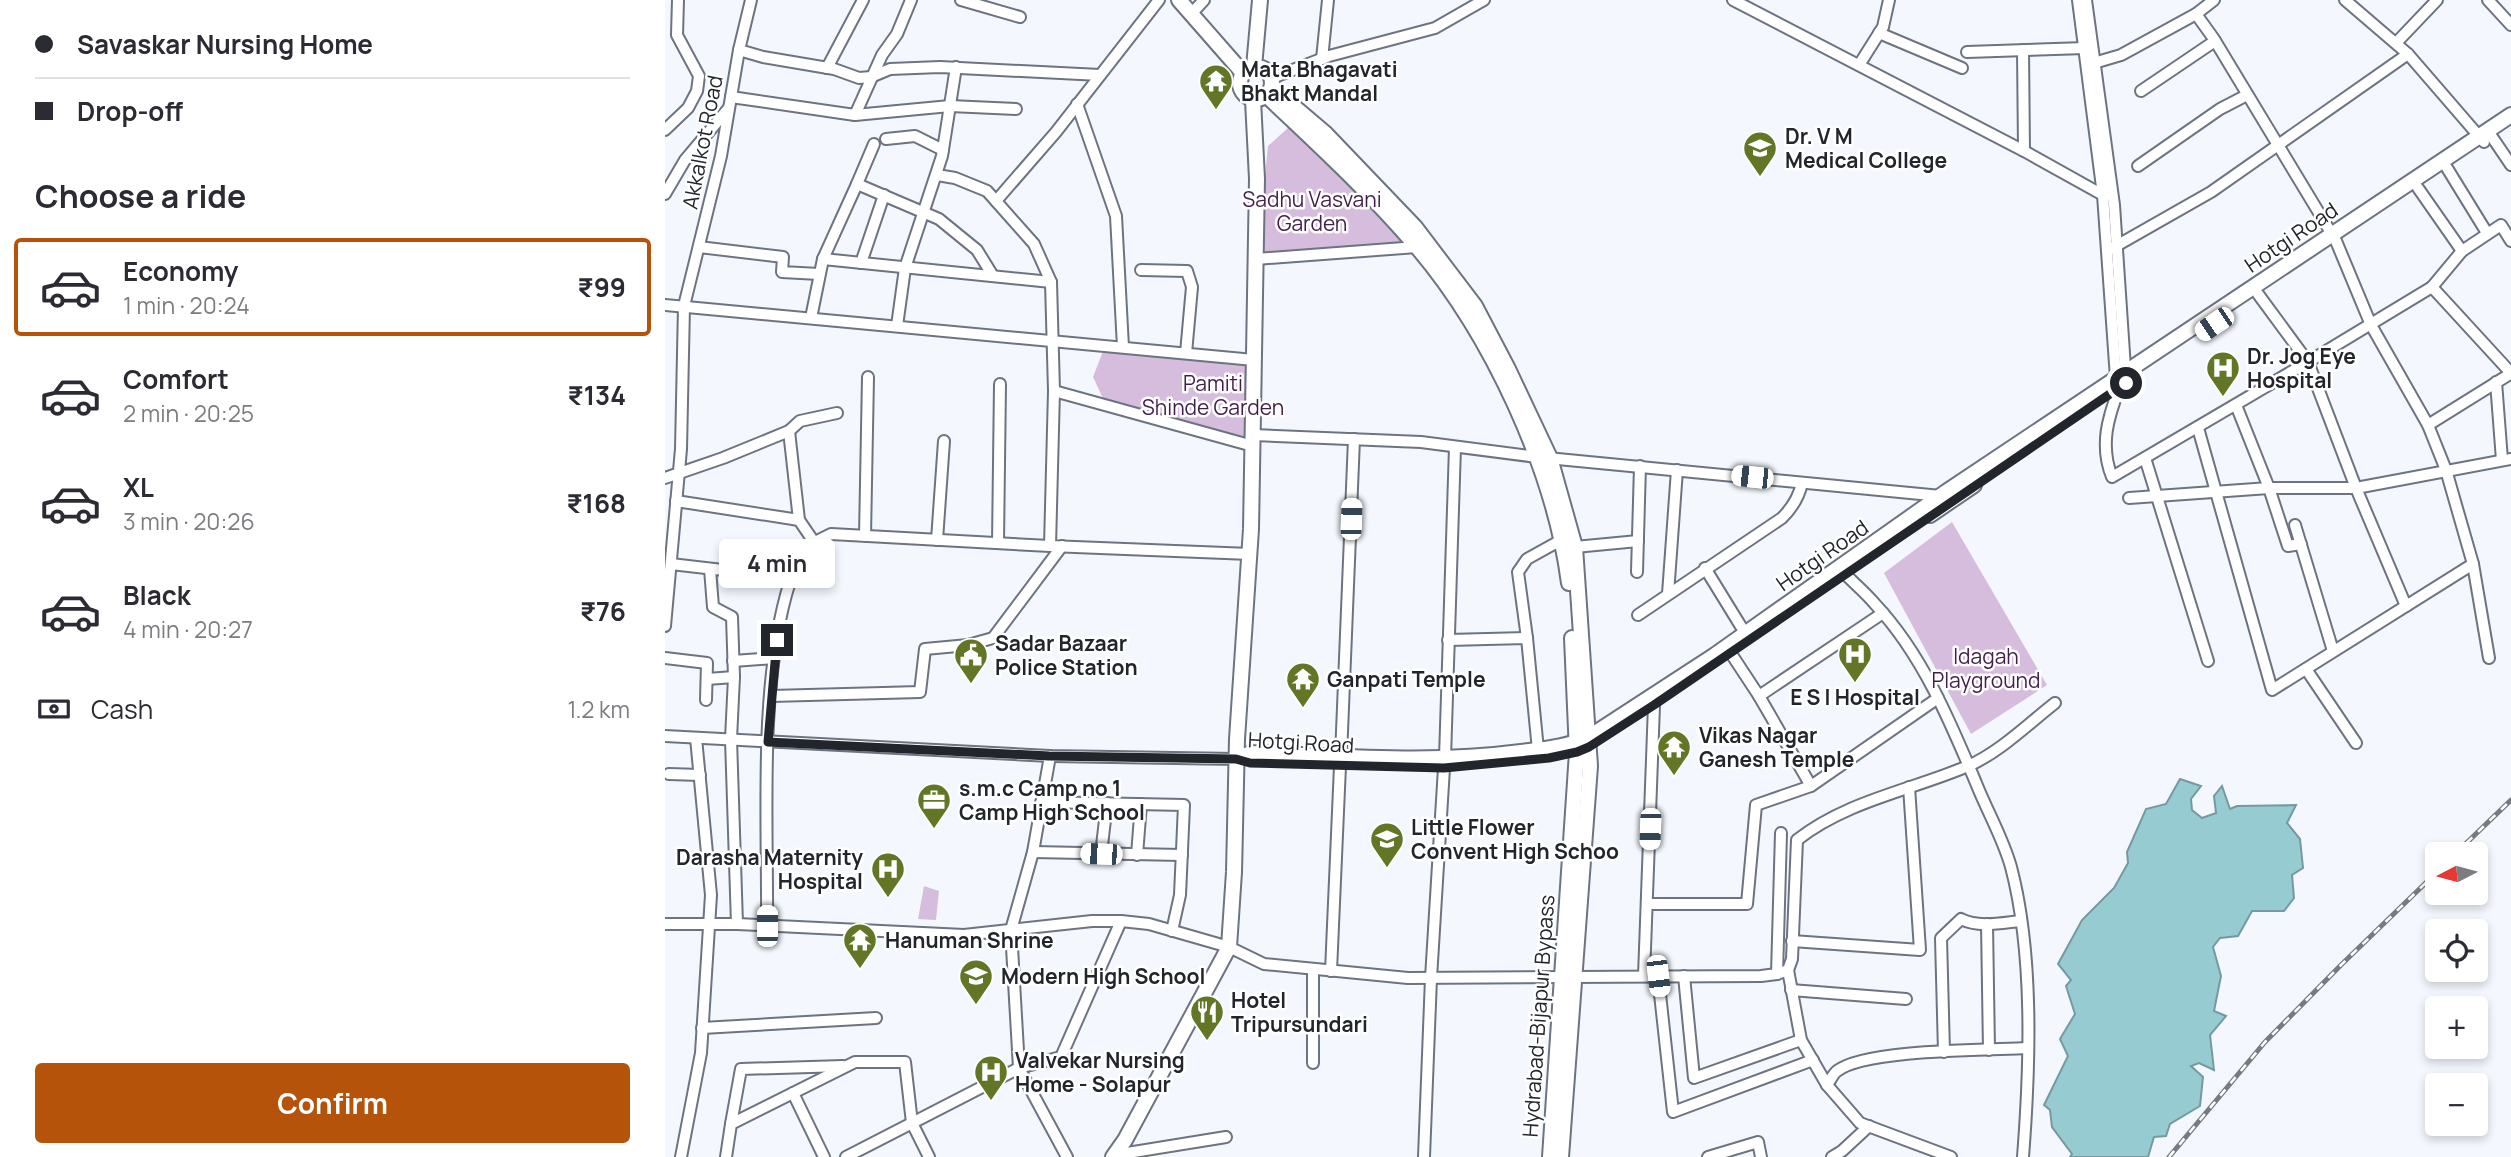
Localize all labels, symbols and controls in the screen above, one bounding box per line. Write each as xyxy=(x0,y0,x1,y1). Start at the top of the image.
text: Savaskar Nursing Home xyxy=(77,26,373,62)
place label: Mata Bhagavati Bhakt Mandal xyxy=(1241,55,1398,107)
temple icon: Mata Bhagavati Bhakt Mandal xyxy=(1197,62,1235,111)
street label: Akkalkot Road xyxy=(675,73,729,211)
text: Drop-off xyxy=(77,93,183,129)
place label: Dr. V M Medical College xyxy=(1785,122,1947,174)
school or university icon: Dr. V M Medical College xyxy=(1741,129,1779,178)
text: Choose a ride xyxy=(35,174,246,218)
park label: Sadhu Vasvani Garden xyxy=(1242,185,1382,237)
street label: Hotgi Road xyxy=(2239,196,2343,278)
text: Economy xyxy=(123,253,238,289)
icon: car xyxy=(39,256,102,319)
text: ₹99 xyxy=(578,269,626,305)
text: 1 min · 20:24 xyxy=(123,289,250,321)
car xyxy=(2191,304,2238,344)
place label: Dr. Jog Eye Hospital xyxy=(2247,342,2356,394)
hospital icon: Dr. Jog Eye Hospital xyxy=(2204,349,2242,398)
text: Comfort xyxy=(123,361,229,397)
icon: car xyxy=(39,364,102,427)
route start xyxy=(2110,367,2142,399)
park label: Pamiti Shinde Garden xyxy=(1142,369,1284,421)
text: ₹134 xyxy=(568,377,626,413)
text: 2 min · 20:25 xyxy=(123,397,254,429)
car xyxy=(1731,464,1774,490)
text: XL xyxy=(123,469,154,505)
icon: car xyxy=(39,472,102,535)
text: ₹168 xyxy=(566,485,626,521)
car xyxy=(1340,498,1363,540)
text: 3 min · 20:26 xyxy=(123,505,255,537)
street label: Hotgi Road xyxy=(1770,513,1874,597)
callout: 4 min xyxy=(719,538,835,588)
text: 4 min xyxy=(747,547,807,579)
text: Black xyxy=(123,577,191,613)
icon: car xyxy=(39,580,102,643)
text: ₹76 xyxy=(580,593,626,629)
text: 4 min · 20:27 xyxy=(123,613,253,645)
route end xyxy=(761,624,793,656)
place label: Sadar Bazaar Police Station xyxy=(995,629,1138,681)
hospital icon: E S I Hospital xyxy=(1836,635,1874,684)
public building icon: Sadar Bazaar Police Station xyxy=(952,636,990,685)
park label: Idagah Playground xyxy=(1932,642,2040,694)
temple icon: Ganpati Temple xyxy=(1284,660,1322,709)
place label: Ganpati Temple xyxy=(1327,665,1486,693)
place label: E S I Hospital xyxy=(1790,683,1920,711)
icon: cash xyxy=(35,690,73,728)
text: Cash xyxy=(91,691,153,727)
text: 1.2 km xyxy=(567,693,630,725)
place label: Vikas Nagar Ganesh Temple xyxy=(1699,721,1855,773)
street label: Hotgi Road xyxy=(1247,725,1355,759)
temple icon: Vikas Nagar Ganesh Temple xyxy=(1655,728,1693,777)
place label: s.m.c Camp no 1 Camp High School xyxy=(959,774,1145,826)
office icon: s.m.c Camp no 1 Camp High School xyxy=(915,781,953,830)
car xyxy=(1639,808,1662,850)
place label: Little Flower Convent High Schoo xyxy=(1411,813,1619,865)
school or university icon: Little Flower Convent High Schoo xyxy=(1368,820,1406,869)
north arrow xyxy=(2425,842,2489,905)
map controls xyxy=(2425,842,2488,1136)
place label: Darasha Maternity Hospital xyxy=(676,843,863,895)
car xyxy=(1080,843,1123,865)
hospital icon: Darasha Maternity Hospital xyxy=(869,850,907,899)
street label: Hydrabad-Bijapur Bypass xyxy=(1516,894,1560,1138)
car xyxy=(757,905,778,947)
button: locate xyxy=(2425,919,2488,982)
temple icon: Hanuman Shrine xyxy=(841,921,879,970)
place label: Hanuman Shrine xyxy=(885,926,1054,954)
car xyxy=(1646,954,1671,998)
school or university icon: Modern High School xyxy=(957,957,995,1006)
place label: Modern High School xyxy=(1001,962,1205,990)
place label: Hotel Tripursundari xyxy=(1231,986,1368,1038)
restaurant icon: Hotel Tripursundari xyxy=(1188,993,1226,1042)
button: + xyxy=(2425,996,2488,1059)
place label: Valvekar Nursing Home - Solapur xyxy=(1015,1046,1185,1098)
hospital icon: Valvekar Nursing Home - Solapur xyxy=(972,1053,1010,1102)
button: Confirm xyxy=(35,1063,630,1143)
button: − xyxy=(2425,1073,2488,1136)

